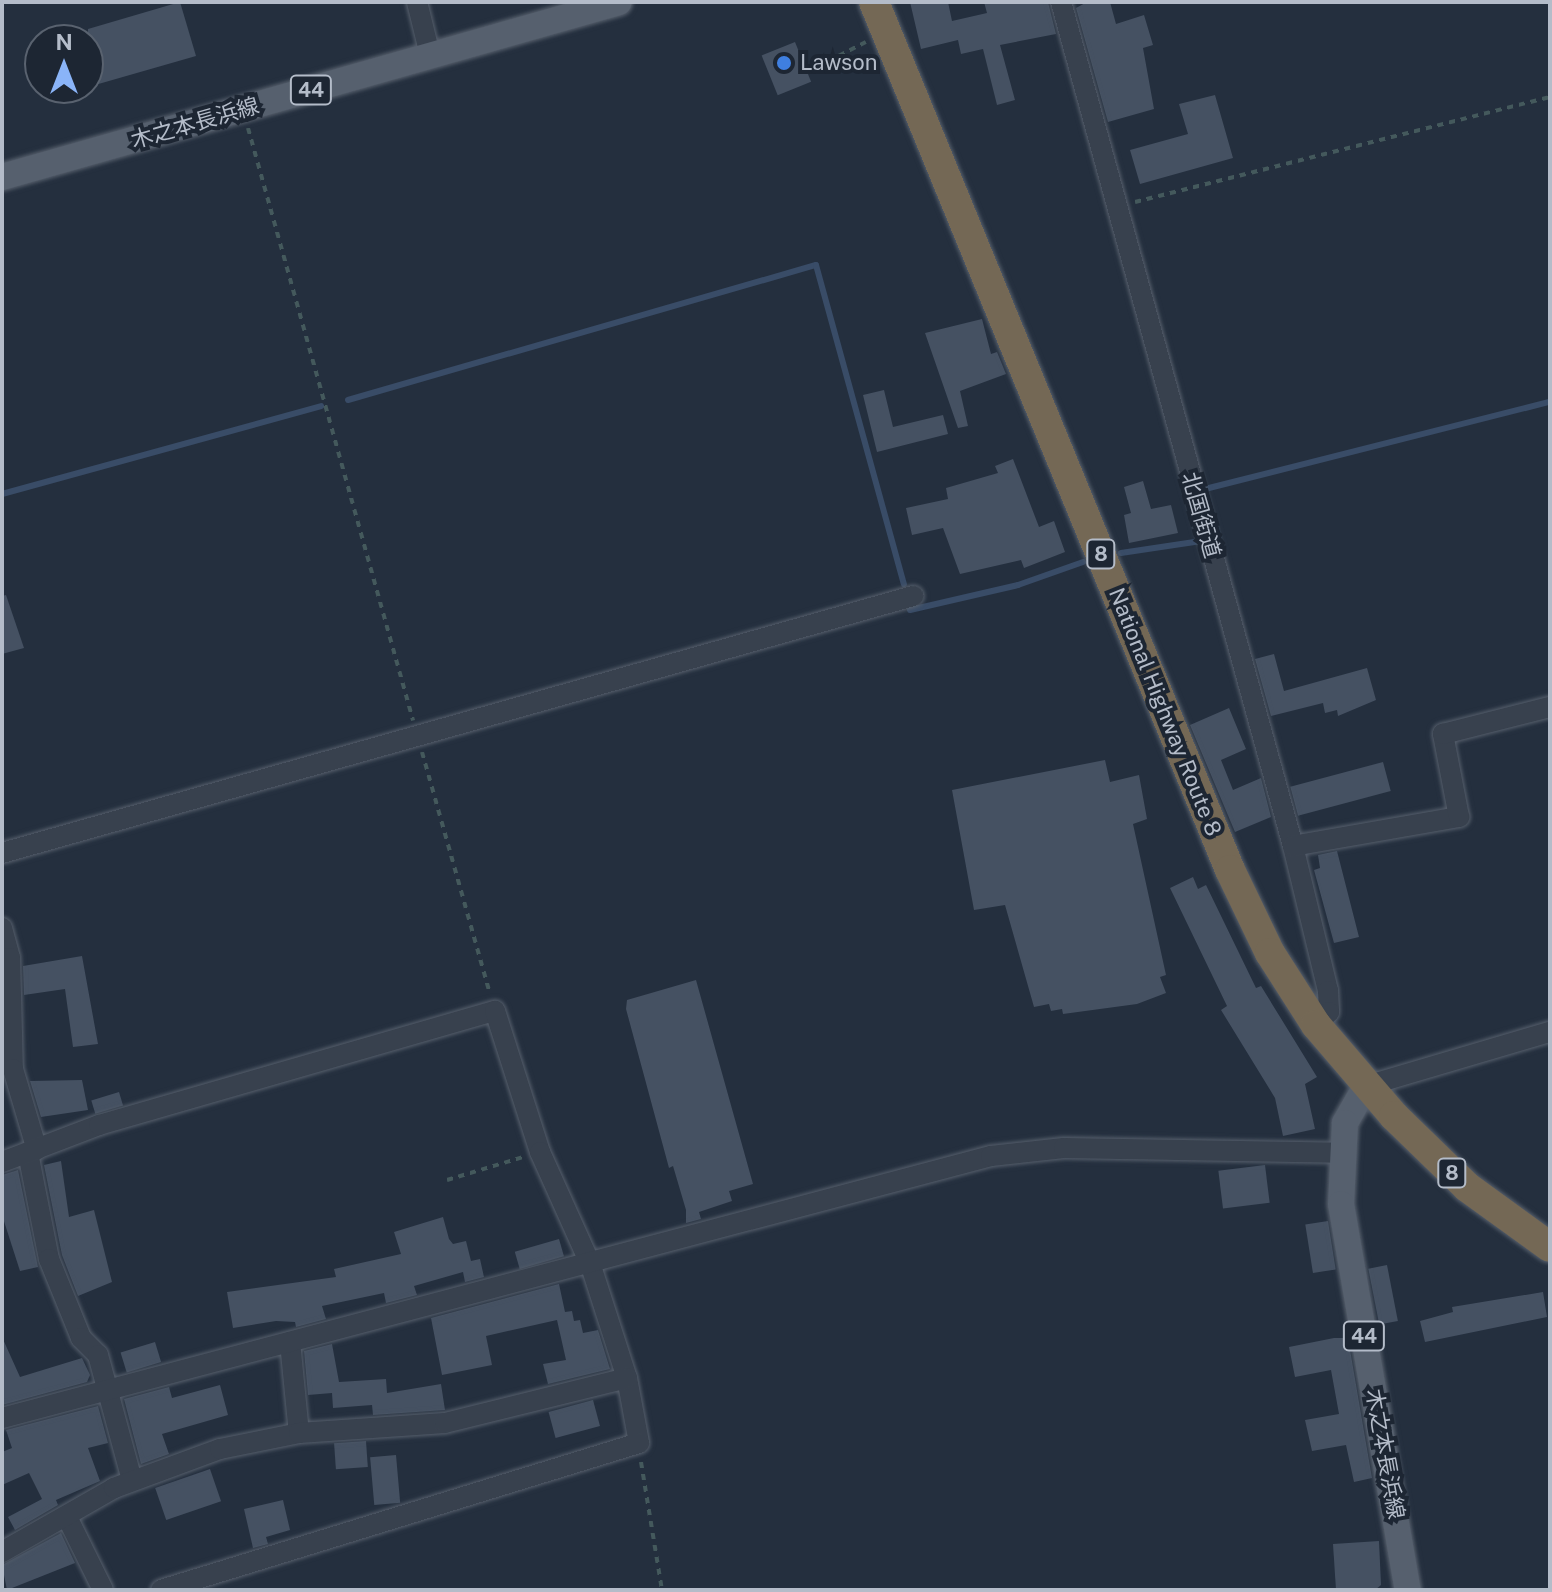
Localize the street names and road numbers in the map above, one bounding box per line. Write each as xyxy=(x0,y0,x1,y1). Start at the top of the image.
road number: 44 xyxy=(289,74,333,106)
street label: 木之本長浜線 xyxy=(128,92,262,154)
street label: 北国街道 xyxy=(1176,469,1226,561)
road number: 8 xyxy=(1085,538,1117,570)
street label: National Highway Route 8 xyxy=(1103,584,1227,840)
road number: 8 xyxy=(1436,1157,1468,1189)
road number: 44 xyxy=(1342,1320,1386,1352)
street label: 木之本長浜線 xyxy=(1361,1387,1409,1521)

